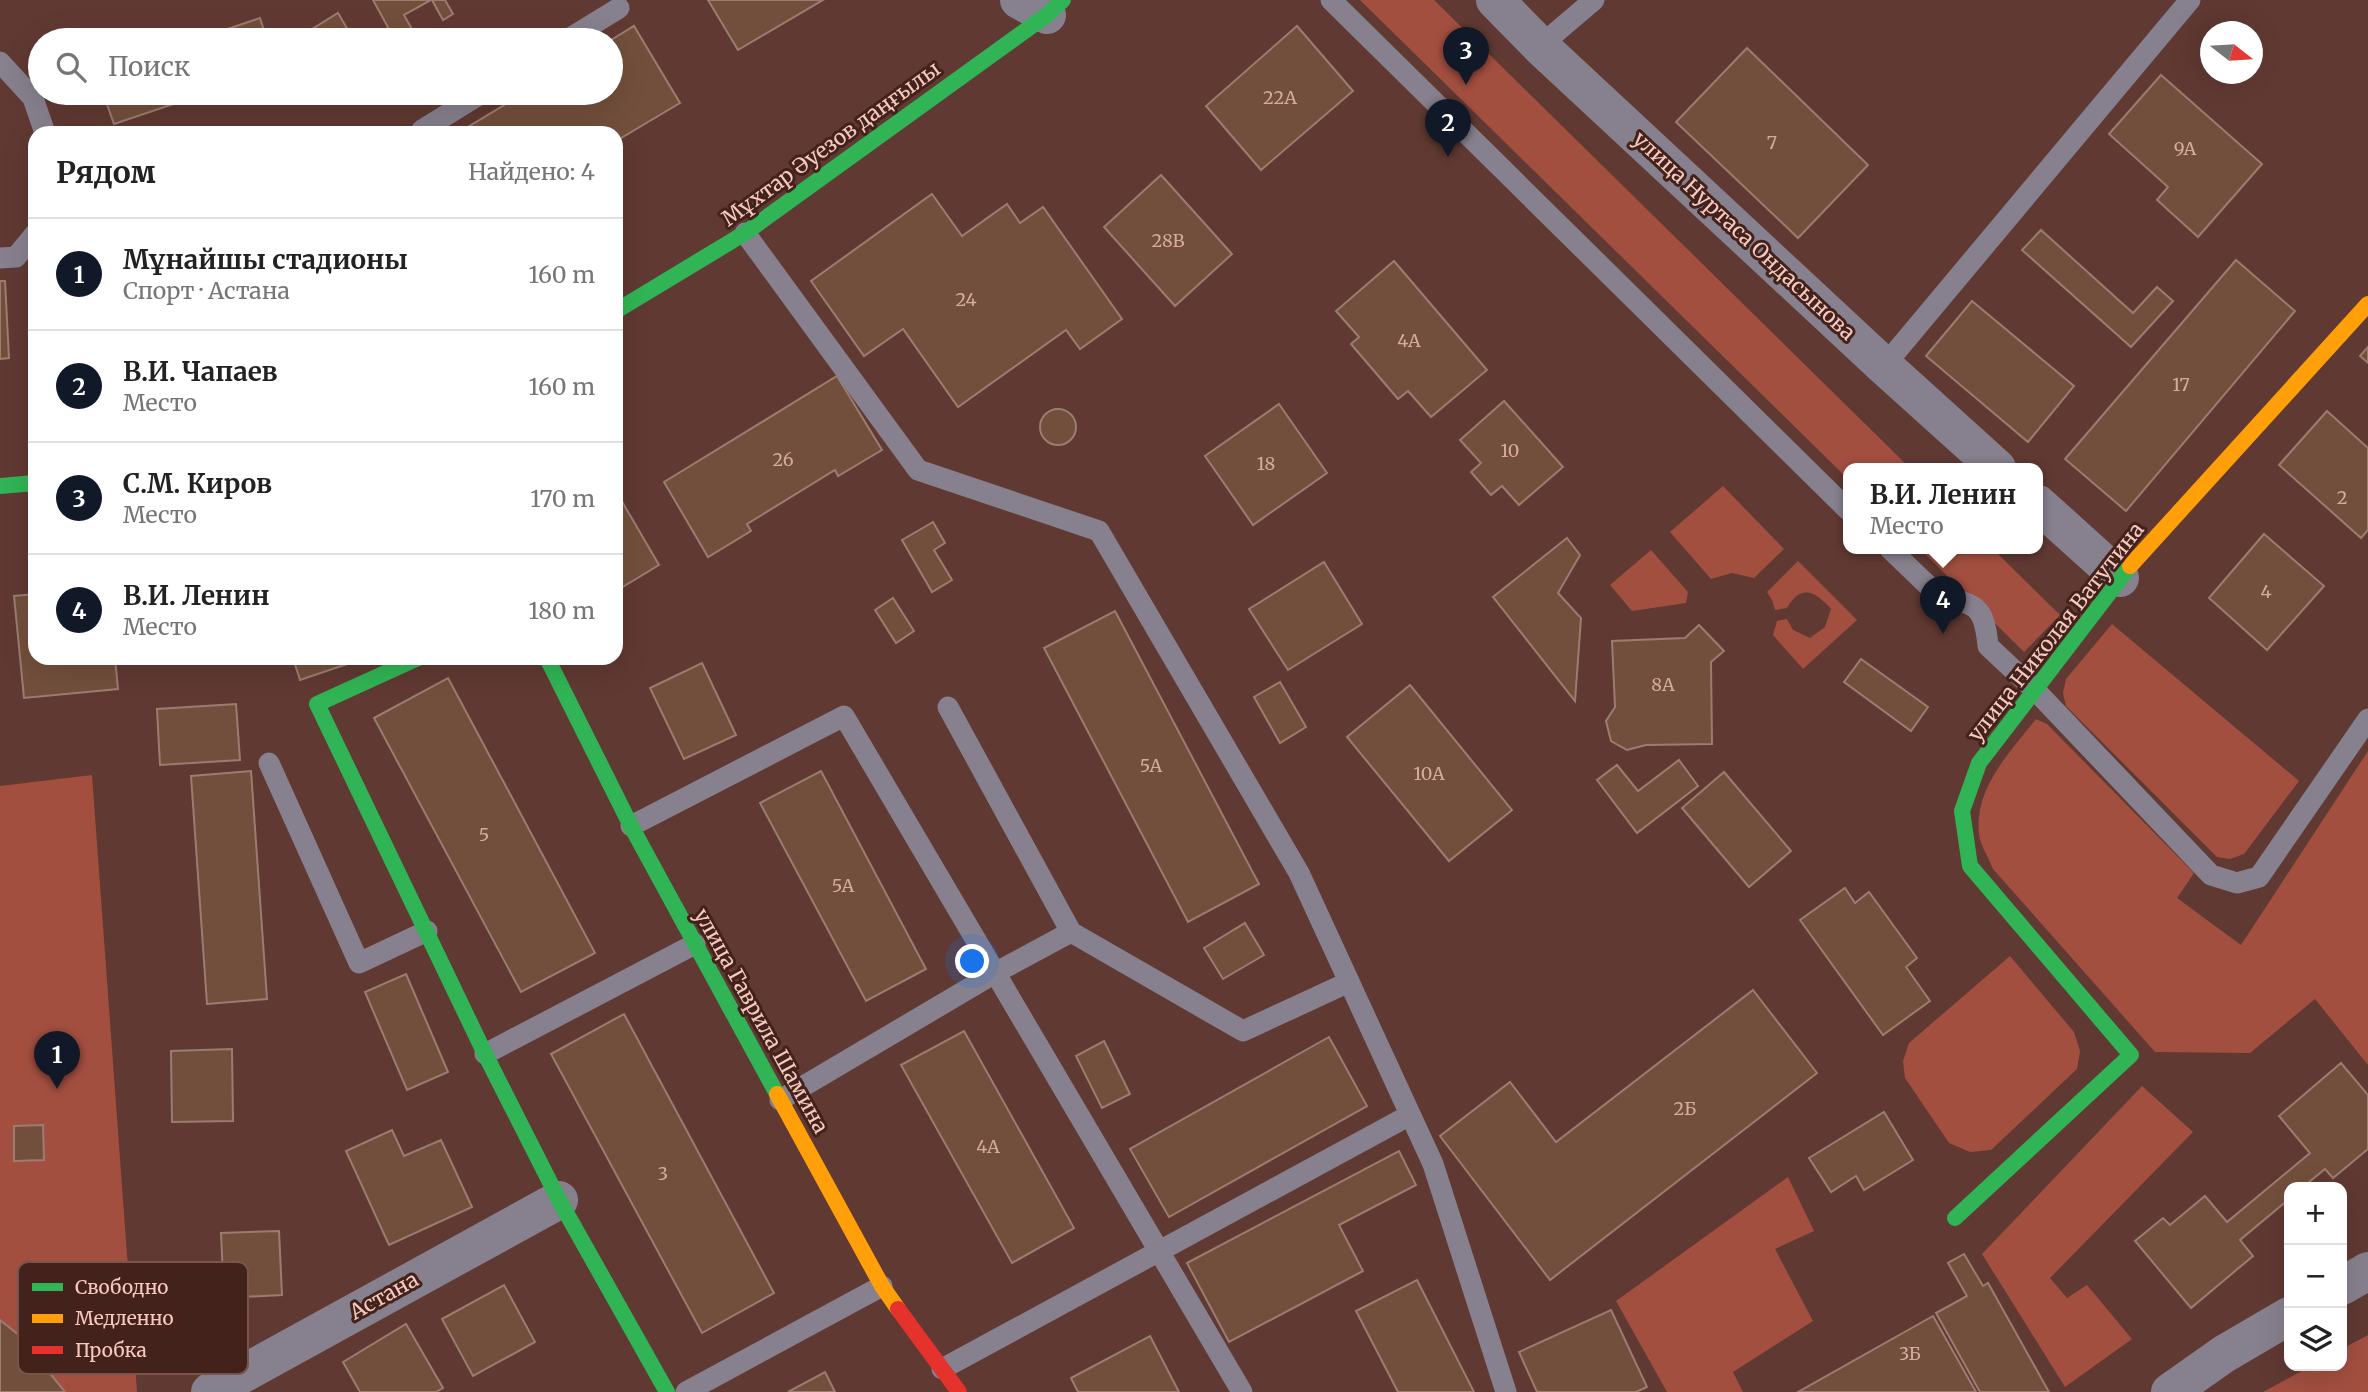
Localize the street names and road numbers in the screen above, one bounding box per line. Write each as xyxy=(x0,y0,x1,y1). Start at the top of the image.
street label: Мұхтар Әуезов даңғылы xyxy=(716,55,945,232)
street label: улица Нуртаса Ондасынова xyxy=(1627,125,1861,346)
street label: улица Николая Ватутина xyxy=(1962,517,2150,747)
street label: улица Гаврила Шамина xyxy=(688,904,835,1138)
street label: Астана xyxy=(344,1266,423,1326)

